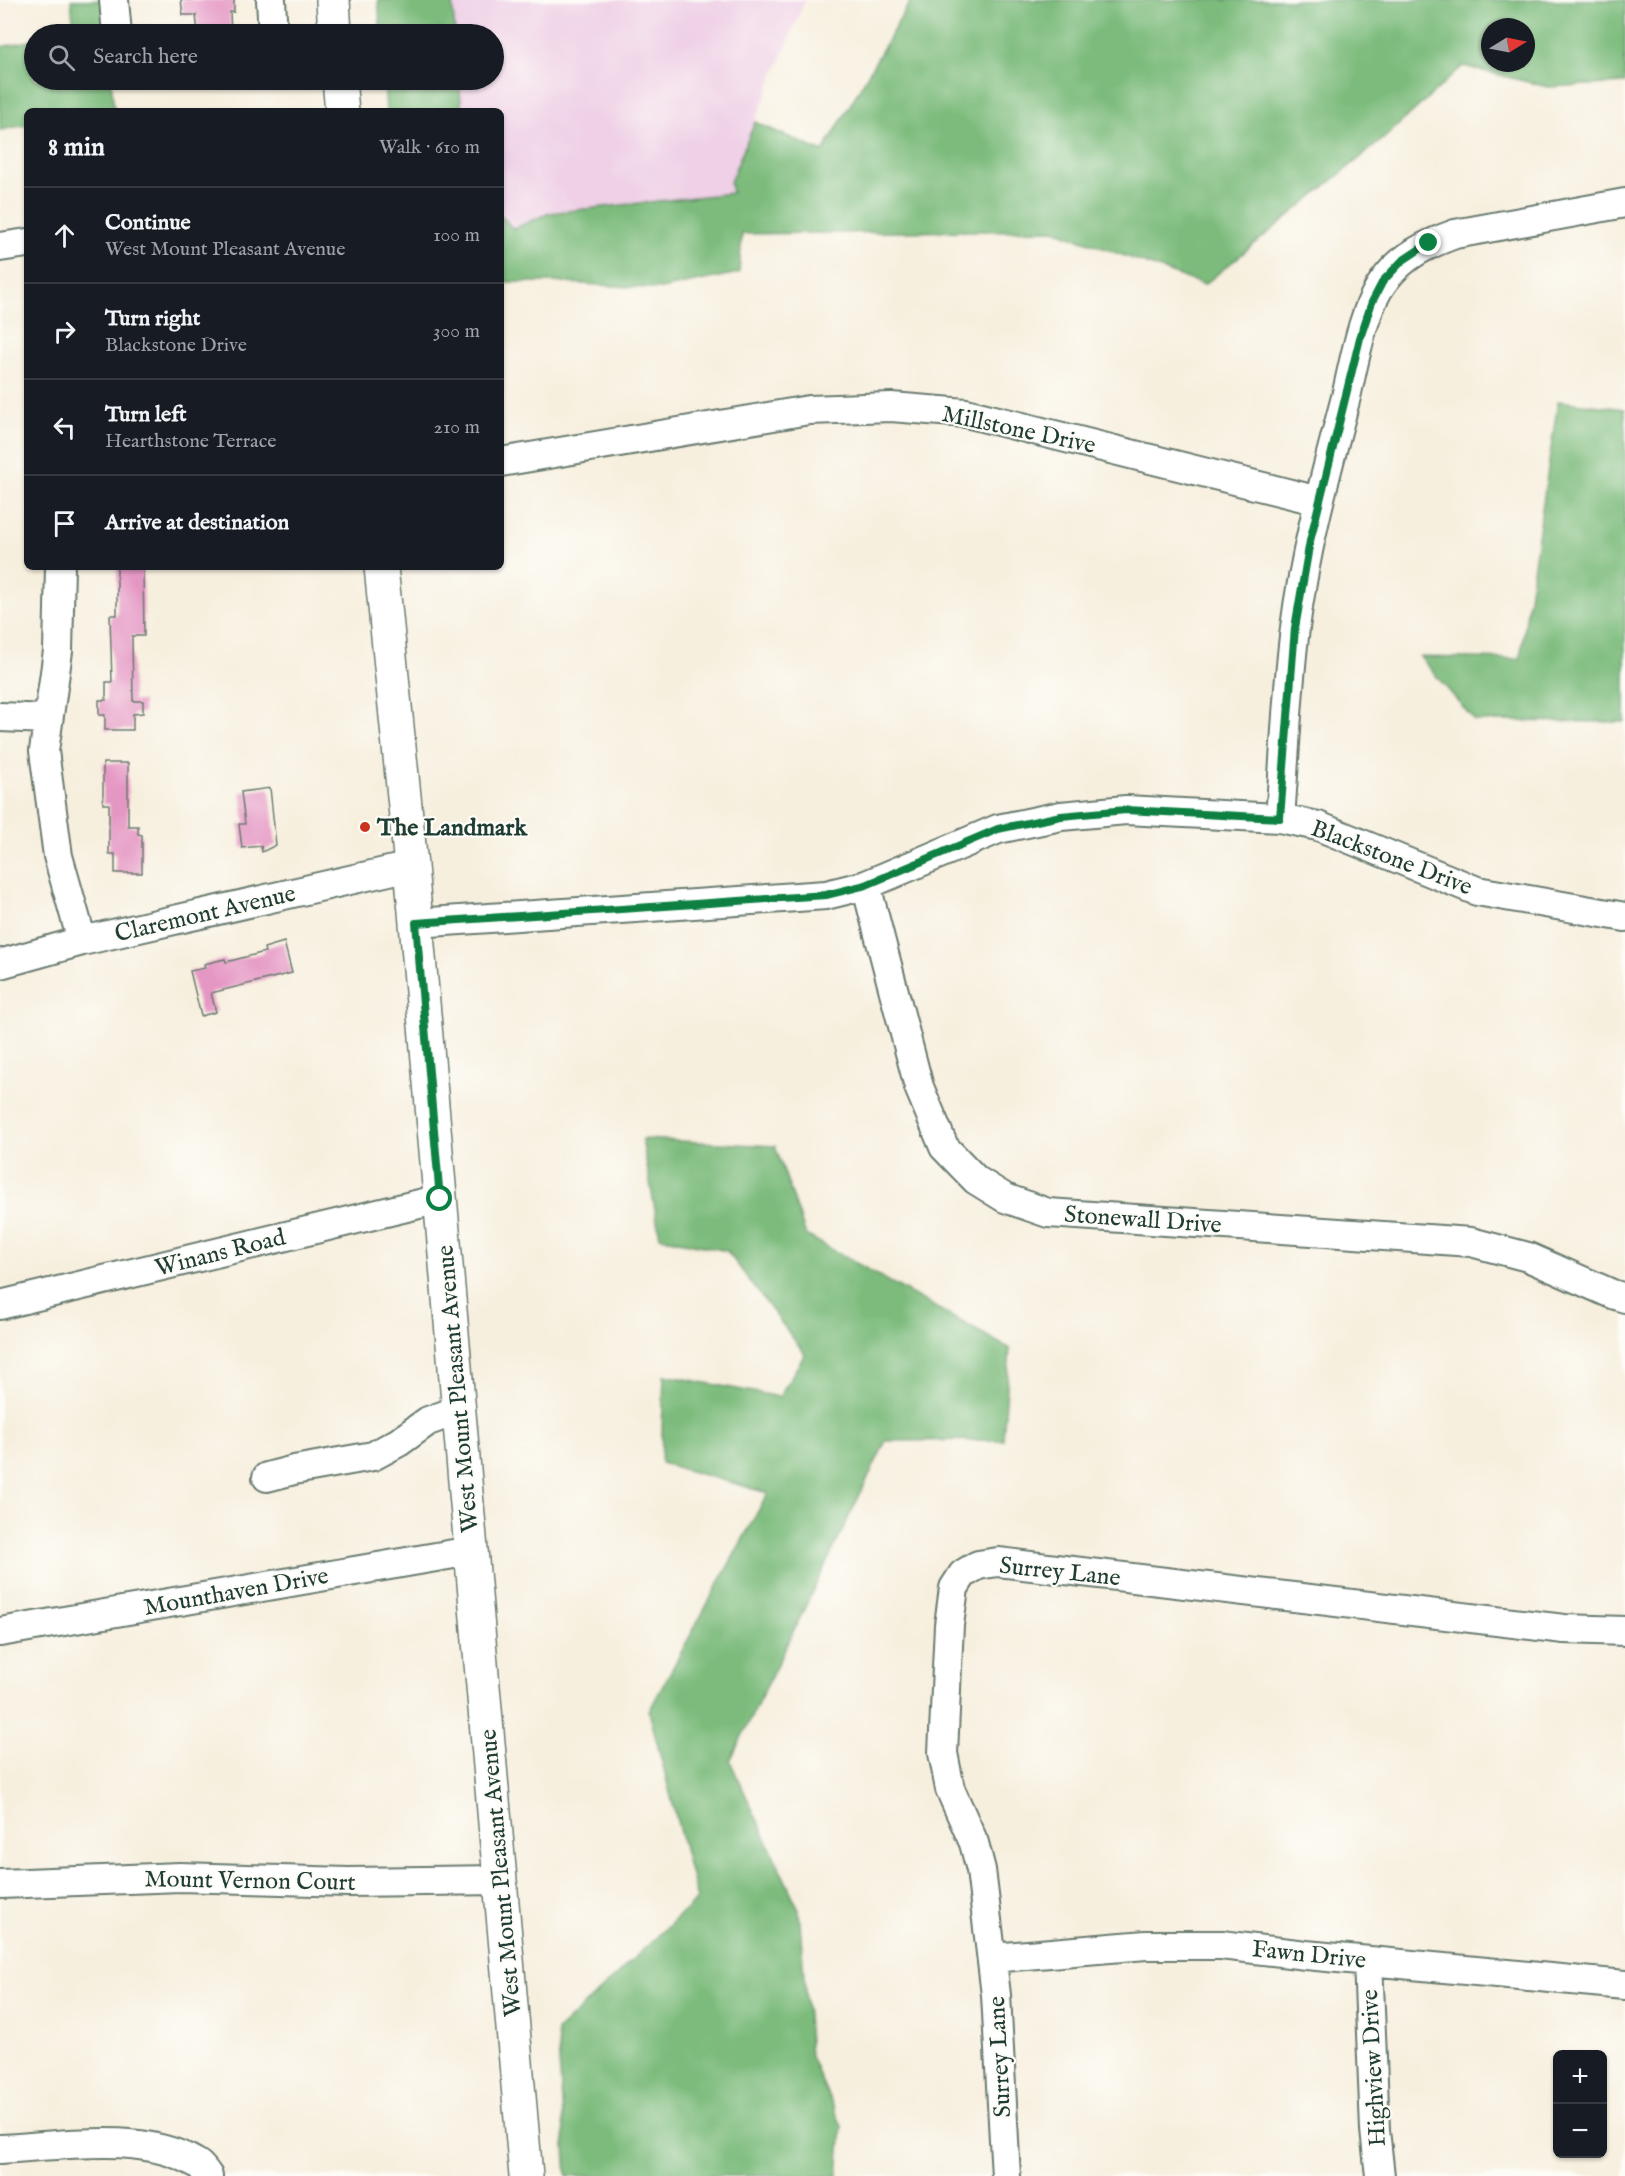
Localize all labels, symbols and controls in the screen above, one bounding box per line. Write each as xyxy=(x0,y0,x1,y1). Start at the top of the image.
north arrow xyxy=(1481,18,1535,72)
search box xyxy=(24,24,504,90)
icon: search xyxy=(45,41,78,74)
text: Search here xyxy=(93,43,198,71)
text: 8 min xyxy=(48,131,105,164)
text: Walk · 610 m xyxy=(379,135,480,160)
text: Continue xyxy=(105,209,191,237)
icon: ahead xyxy=(48,219,81,252)
text: 100 m xyxy=(433,223,480,248)
route end xyxy=(1415,229,1441,255)
text: West Mount Pleasant Avenue xyxy=(105,237,345,262)
text: Turn right xyxy=(105,305,200,333)
icon: right xyxy=(48,315,81,348)
text: 300 m xyxy=(433,319,480,344)
text: Blackstone Drive xyxy=(105,333,247,358)
street label: Millstone Drive xyxy=(939,399,1098,462)
text: Turn left xyxy=(105,401,187,429)
icon: left xyxy=(48,411,81,444)
text: 210 m xyxy=(434,415,480,440)
text: Hearthstone Terrace xyxy=(105,429,276,454)
icon: arrive xyxy=(48,507,81,540)
text: Arrive at destination xyxy=(105,509,289,537)
place label: The Landmark xyxy=(376,813,528,844)
street label: Blackstone Drive xyxy=(1306,813,1477,903)
marker: The Landmark xyxy=(358,820,372,834)
street label: Claremont Avenue xyxy=(112,879,299,950)
route start xyxy=(426,1185,452,1211)
street label: Stonewall Drive xyxy=(1063,1200,1223,1241)
street label: Winans Road xyxy=(152,1222,289,1285)
street label: West Mount Pleasant Avenue xyxy=(430,1244,487,1534)
street label: Surrey Lane xyxy=(998,1551,1122,1594)
street label: Mounthaven Drive xyxy=(142,1561,331,1624)
street label: West Mount Pleasant Avenue xyxy=(473,1728,530,2018)
street label: Mount Vernon Court xyxy=(144,1864,356,1899)
street label: Fawn Drive xyxy=(1250,1934,1367,1977)
street label: Highview Drive xyxy=(1355,1989,1394,2147)
street label: Surrey Lane xyxy=(982,1995,1019,2118)
map controls xyxy=(1553,2050,1607,2158)
button: + xyxy=(1553,2050,1607,2104)
button: − xyxy=(1553,2104,1607,2158)

